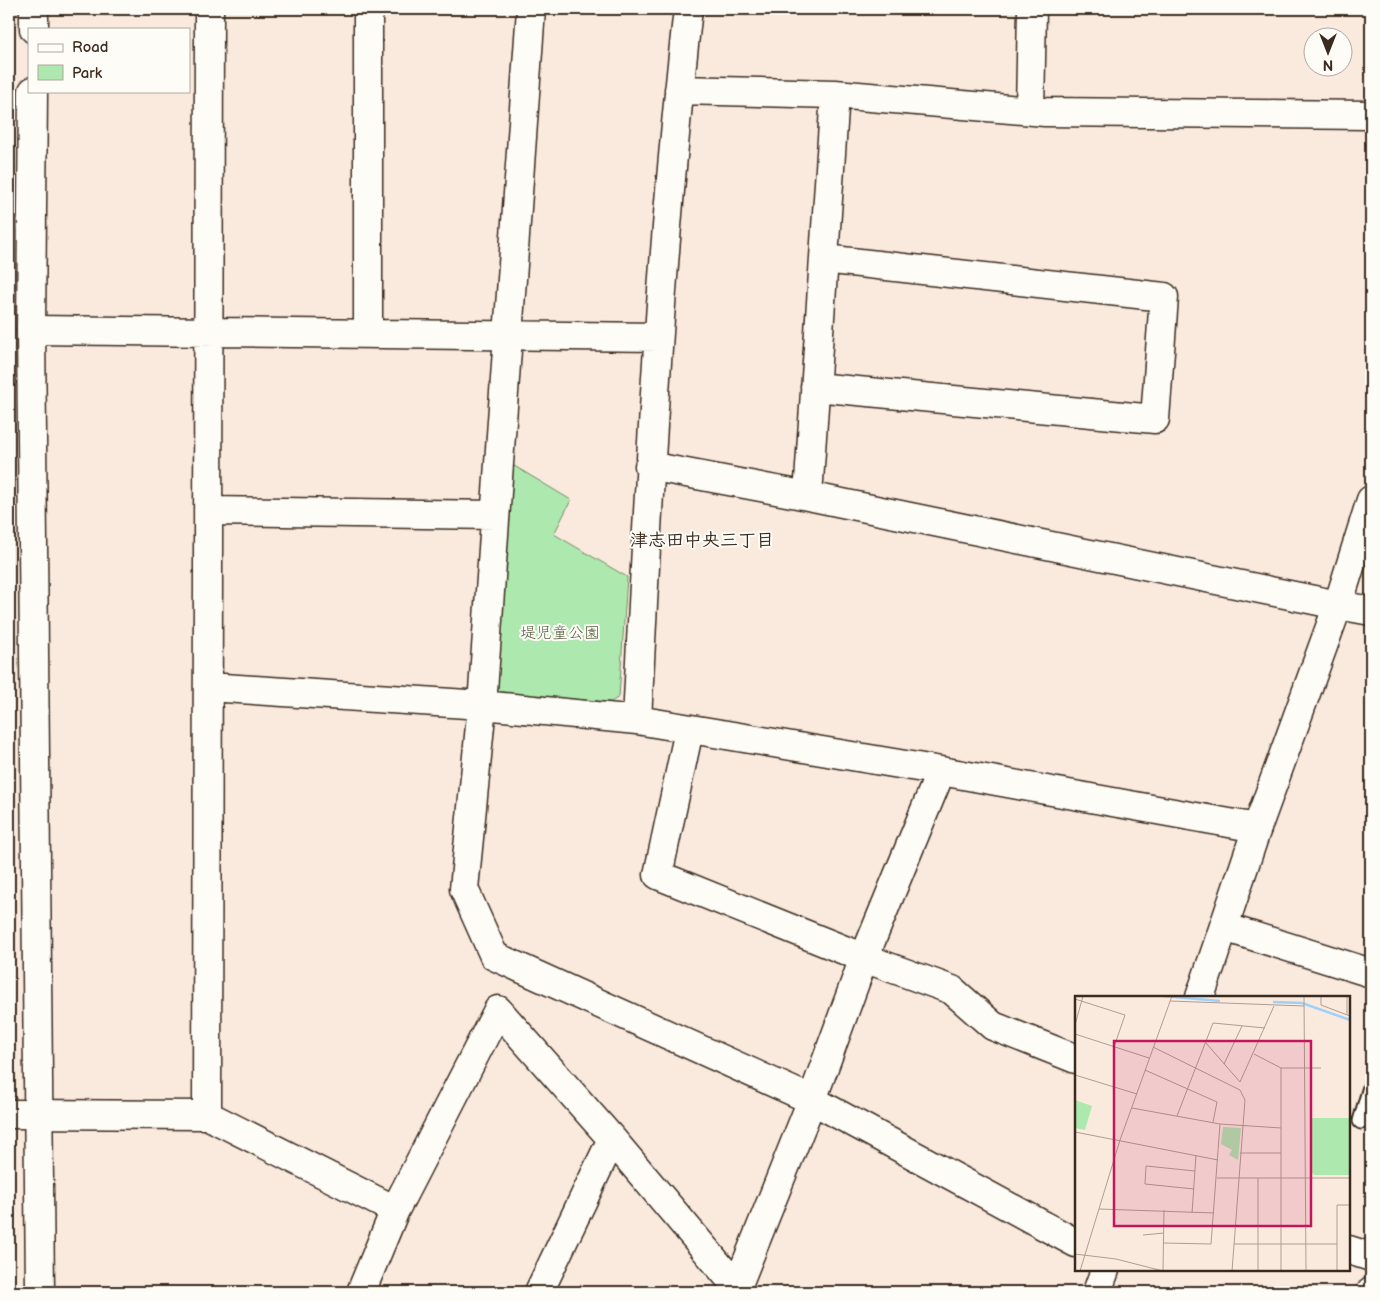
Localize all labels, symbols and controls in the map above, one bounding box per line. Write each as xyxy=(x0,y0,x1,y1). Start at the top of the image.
legend xyxy=(28,28,190,92)
north arrow xyxy=(1302,28,1352,78)
text: Road xyxy=(72,38,108,57)
text: N xyxy=(1323,56,1333,73)
text: Park xyxy=(72,64,103,83)
district label: 津志田中央三丁目 xyxy=(630,530,774,551)
park label: 堤児童公園 xyxy=(520,624,600,643)
inset map xyxy=(1075,996,1350,1271)

